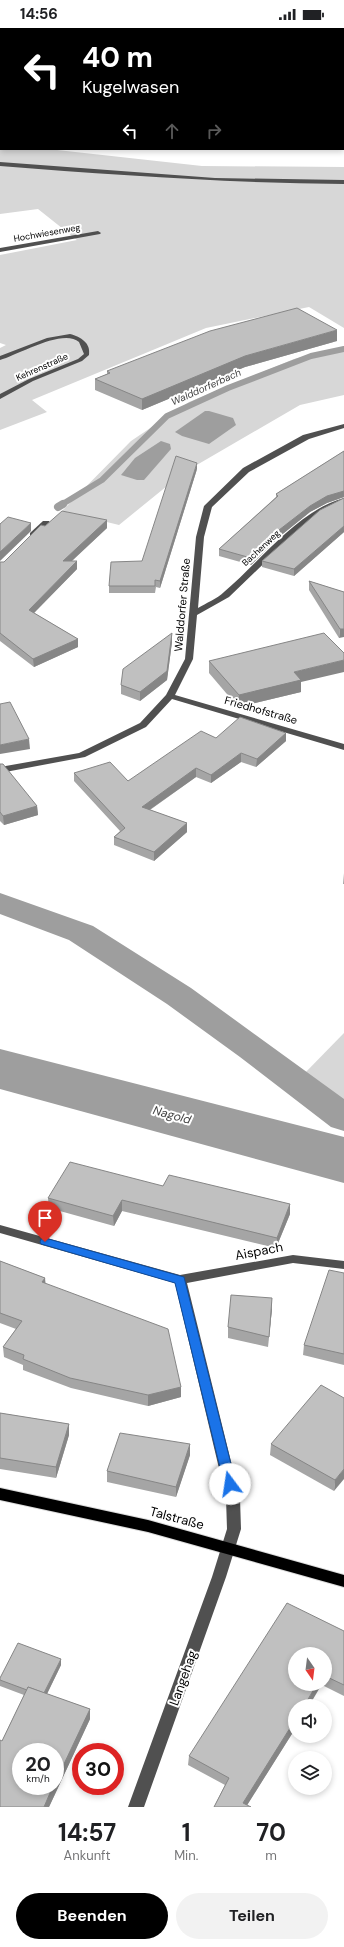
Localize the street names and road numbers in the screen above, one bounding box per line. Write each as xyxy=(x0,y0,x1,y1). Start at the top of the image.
street label: Hochwiesenweg xyxy=(13,221,81,245)
street label: Kehrenstraße xyxy=(14,350,70,384)
street label: Bachenweg xyxy=(239,527,283,569)
street label: Walddorfer Straße xyxy=(171,558,193,652)
street label: Friedhofstraße xyxy=(223,693,299,727)
street label: Aispach xyxy=(234,1238,284,1264)
street label: Talstraße xyxy=(148,1503,206,1533)
street label: Langehag xyxy=(165,1648,201,1708)

